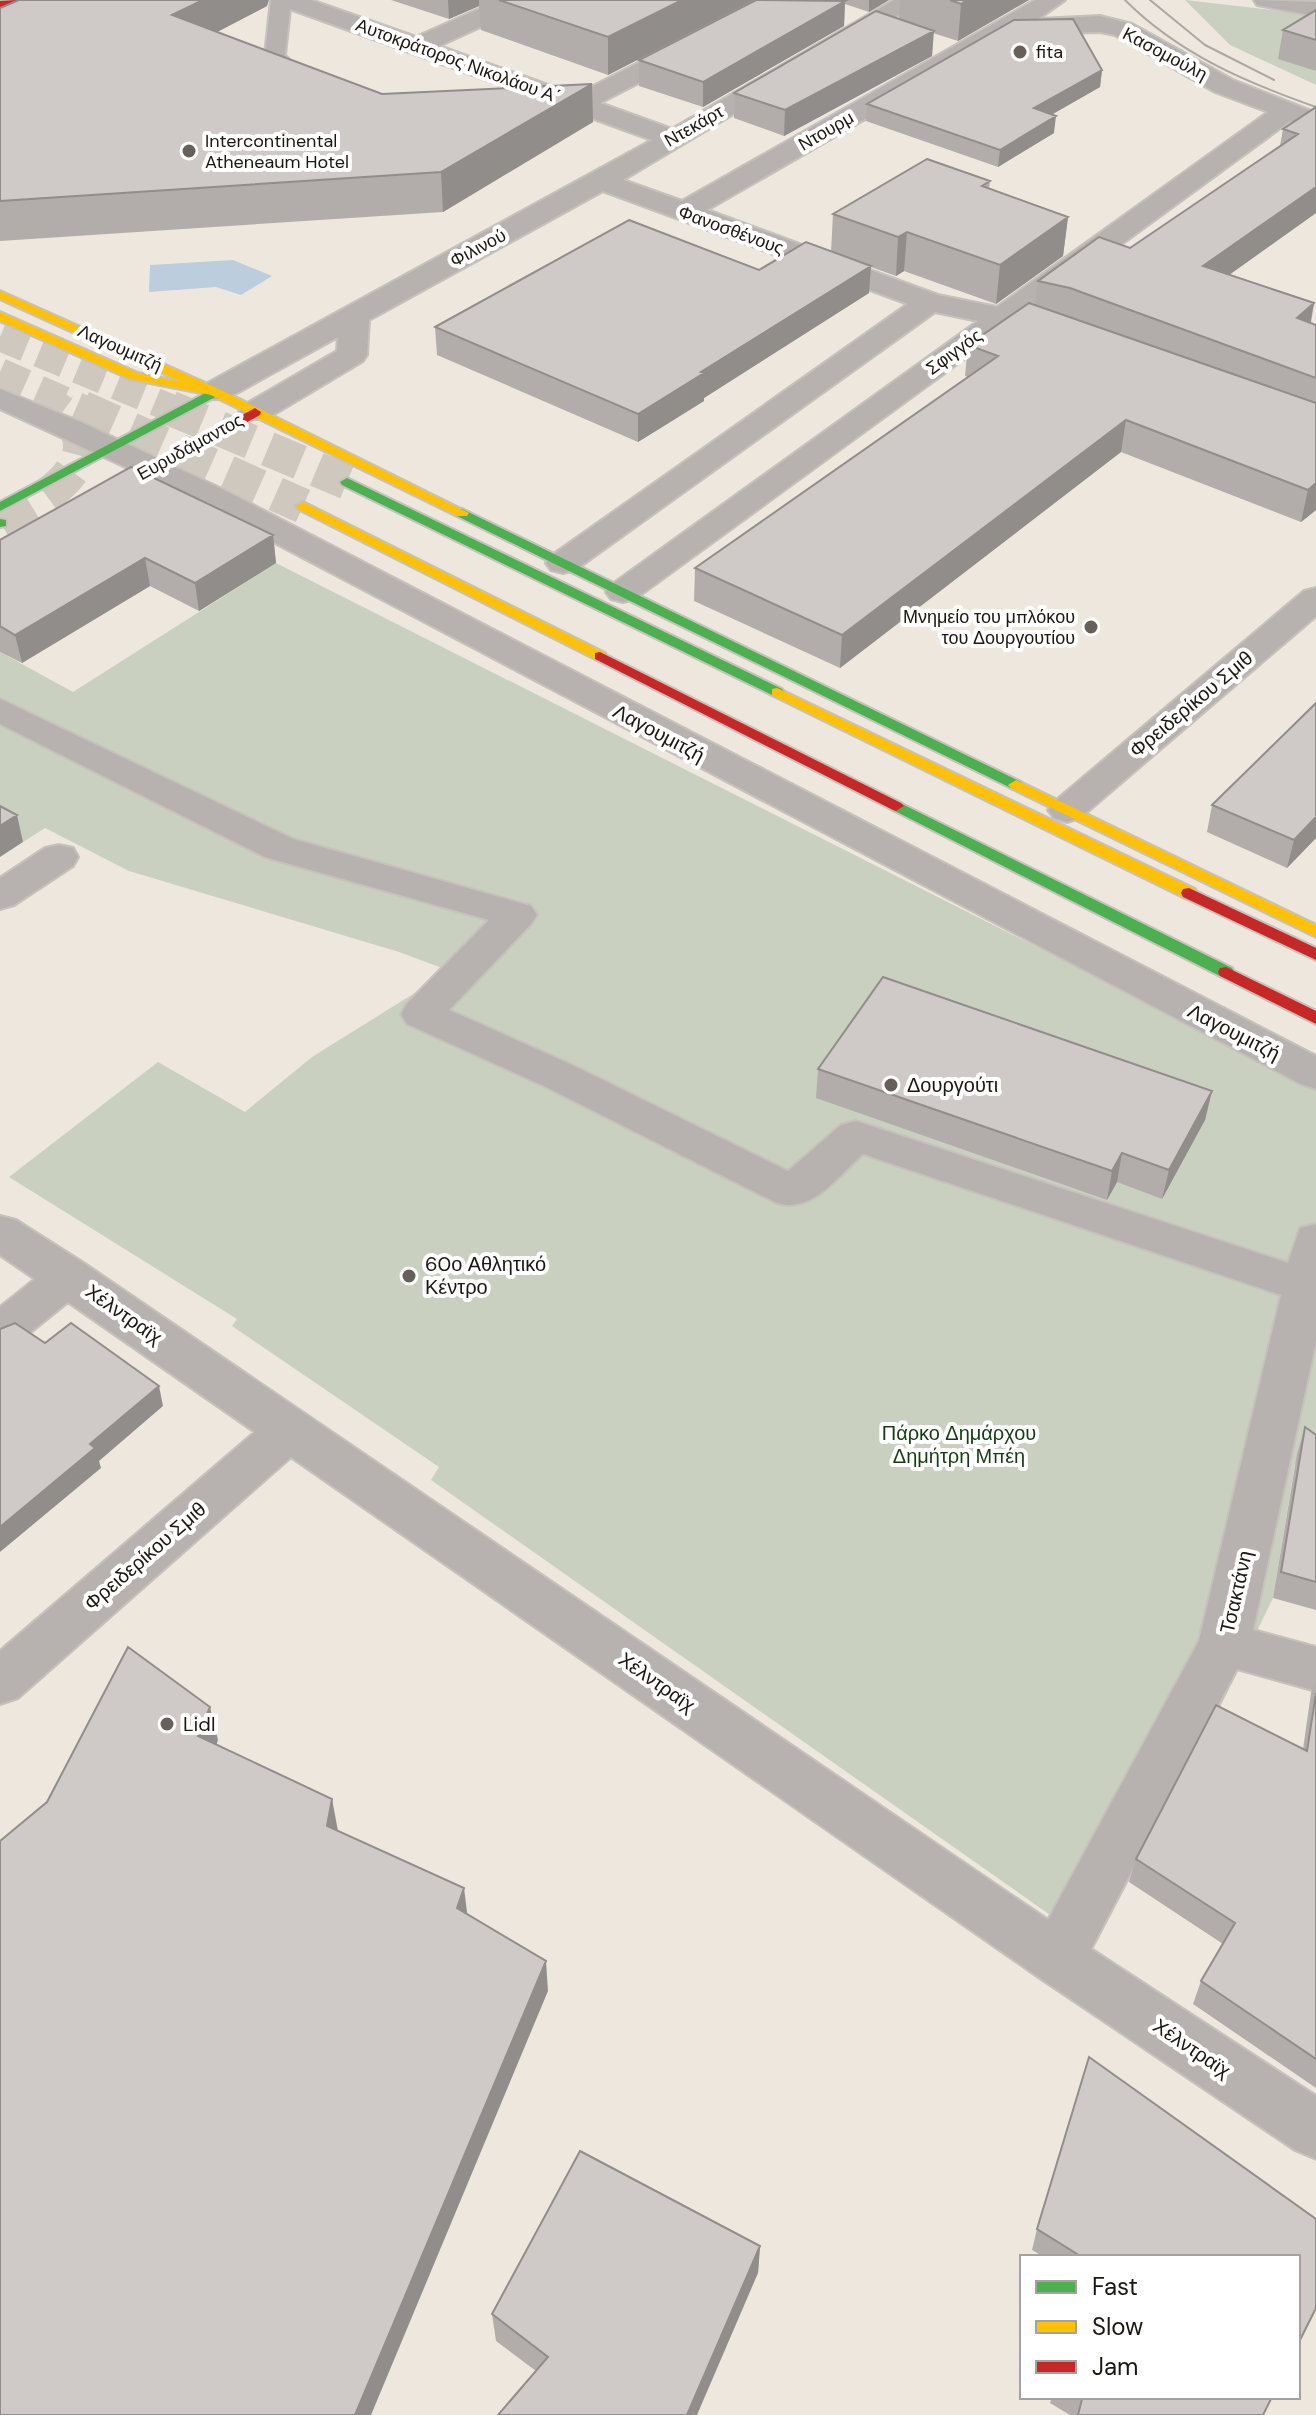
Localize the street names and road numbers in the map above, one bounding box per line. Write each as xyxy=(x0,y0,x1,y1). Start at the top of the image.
street label: Αυτοκράτορος Νικολάου Α΄ xyxy=(352,13,564,109)
street label: Κασομούλη xyxy=(1119,22,1211,86)
street label: Ντεκάρτ xyxy=(660,100,728,152)
street label: Ντουρμ xyxy=(794,106,858,156)
street label: Φανοσθένους xyxy=(675,200,787,260)
street label: Φιλινού xyxy=(446,223,510,273)
street label: Λαγουμιτζή xyxy=(74,319,166,377)
street label: Σφιγγός xyxy=(921,323,987,380)
street label: Ευρυδάμαντος xyxy=(133,408,248,486)
street label: Φρειδερίκου Σμιθ xyxy=(1124,645,1258,763)
street label: Λαγουμιτζή xyxy=(609,698,709,768)
street label: Λαγουμιτζή xyxy=(1183,998,1285,1066)
street label: Χέλντραϊχ xyxy=(80,1278,168,1350)
street label: Φρειδερίκου Σμιθ xyxy=(79,1496,211,1616)
street label: Τσακτάνη xyxy=(1214,1548,1258,1636)
street label: Χέλντραϊχ xyxy=(613,1646,701,1718)
street label: Χέλντραϊχ xyxy=(1148,2013,1236,2084)

